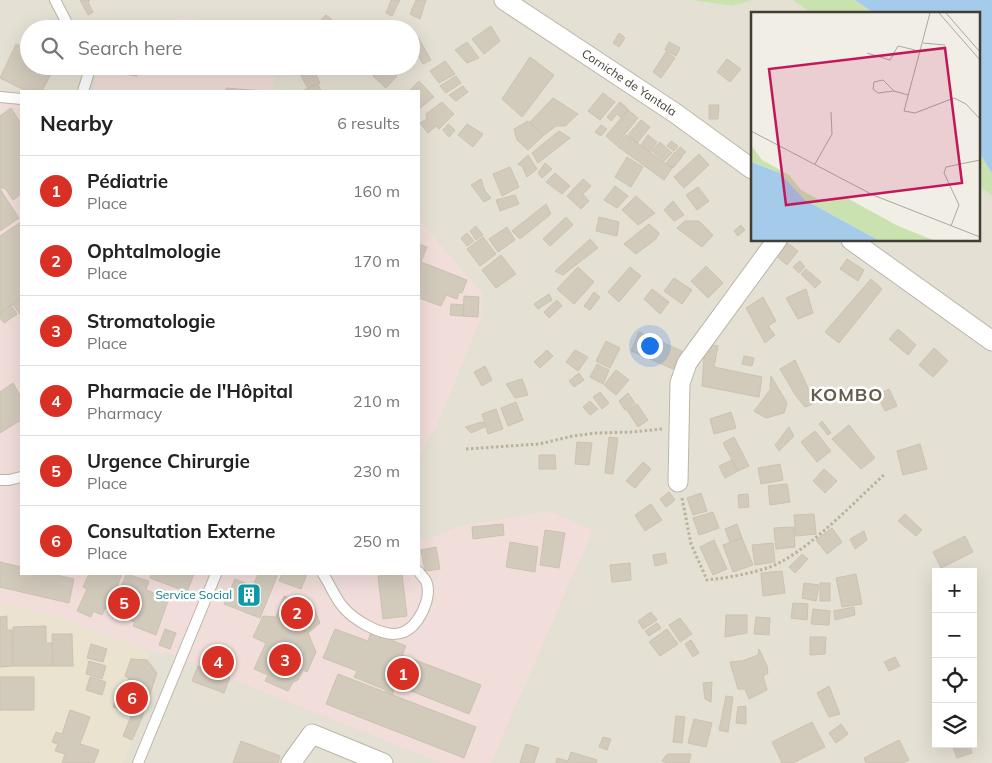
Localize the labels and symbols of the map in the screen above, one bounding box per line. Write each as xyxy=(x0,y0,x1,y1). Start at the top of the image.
inset map xyxy=(751,12,980,241)
street label: Corniche de Yantala xyxy=(579,46,680,119)
your location xyxy=(637,333,663,359)
district label: KOMBO xyxy=(811,383,883,406)
building icon: Service Social xyxy=(236,582,262,608)
pin: 5 xyxy=(108,584,140,622)
place label: Service Social xyxy=(155,587,232,602)
pin: 2 xyxy=(281,594,313,632)
pin: 3 xyxy=(269,641,301,679)
pin: 4 xyxy=(202,643,234,681)
pin: 1 xyxy=(387,655,419,693)
pin: 6 xyxy=(116,679,148,717)

